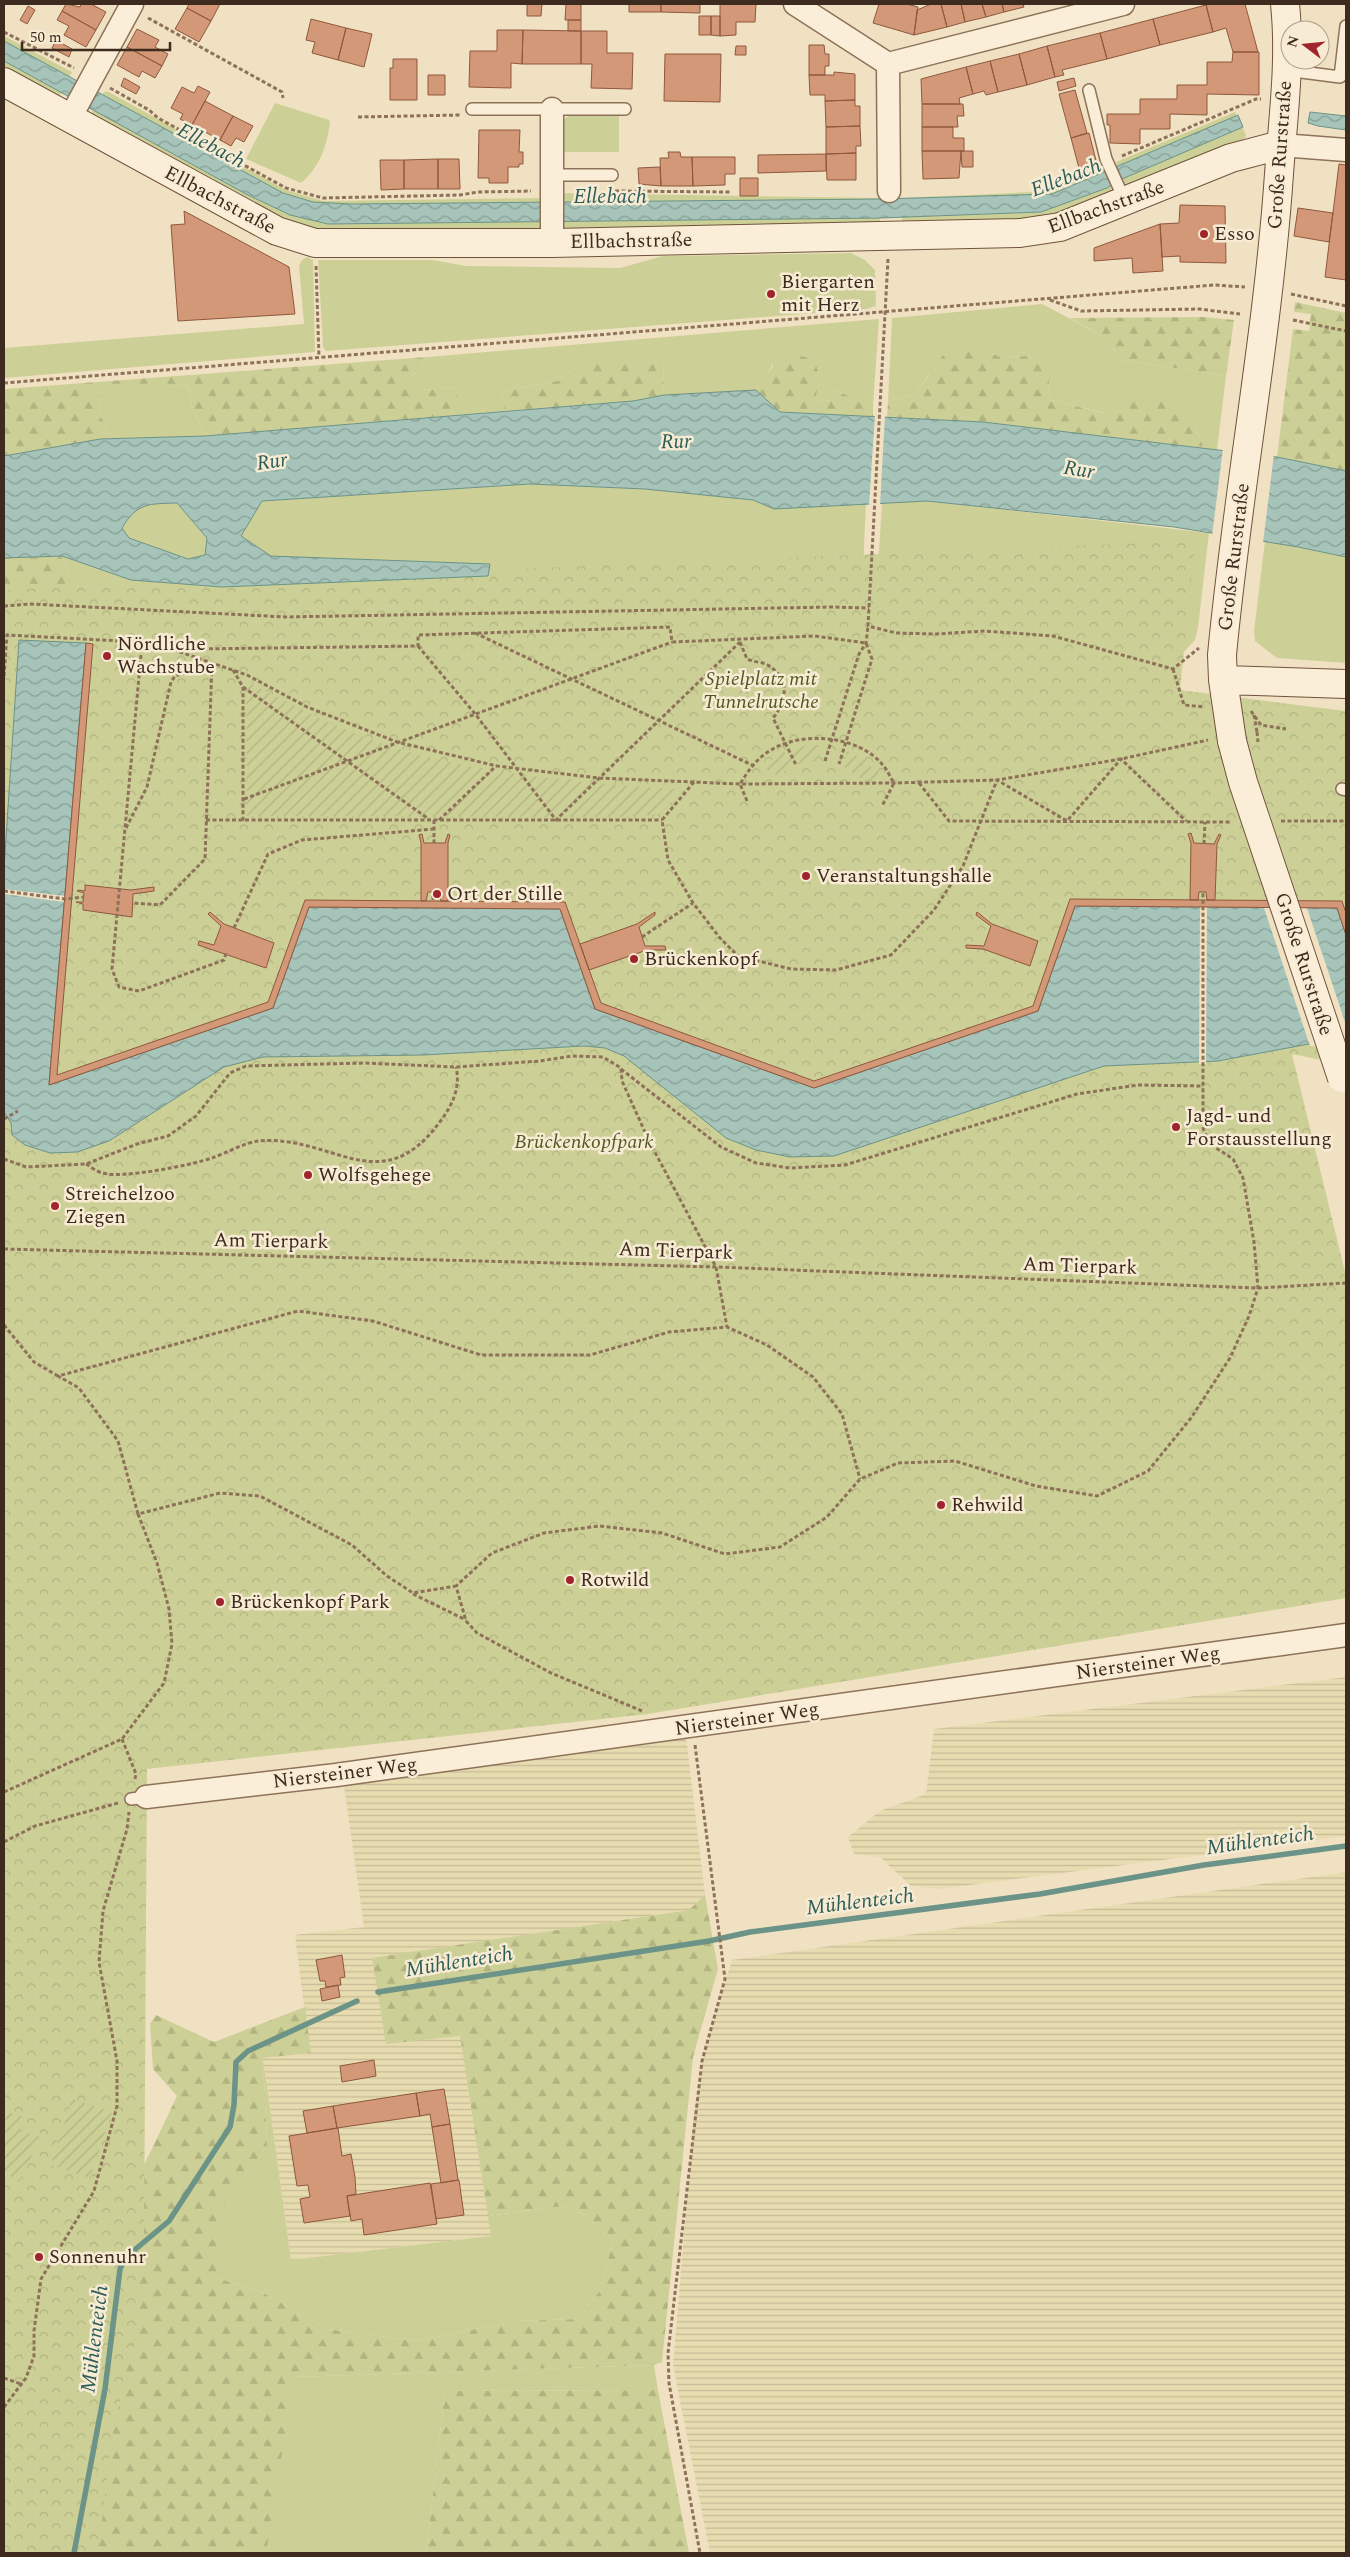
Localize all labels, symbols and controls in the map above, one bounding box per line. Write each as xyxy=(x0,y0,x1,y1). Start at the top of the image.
scale bar xyxy=(22,20,170,52)
north arrow xyxy=(1280,20,1330,70)
text: 50 m xyxy=(30,26,62,49)
text: N xyxy=(1281,33,1305,50)
street label: Große Rurstraße xyxy=(1260,80,1300,230)
water label: Ellebach xyxy=(171,115,251,177)
water label: Ellebach xyxy=(1026,150,1106,206)
street label: Ellbachstraße xyxy=(159,158,281,242)
street label: Ellbachstraße xyxy=(1043,172,1169,242)
water label: Ellebach xyxy=(573,181,647,213)
place label: Esso xyxy=(1214,219,1255,249)
street label: Ellbachstraße xyxy=(570,225,692,257)
marker: Esso xyxy=(1198,228,1210,240)
place label: Biergarten mit Herz xyxy=(781,267,875,320)
marker: Biergarten mit Herz xyxy=(765,288,777,300)
water label: Rur xyxy=(660,426,692,458)
water label: Rur xyxy=(254,444,290,480)
water label: Rur xyxy=(1061,452,1097,488)
street label: Große Rurstraße xyxy=(1210,481,1258,633)
place label: Nördliche Wachstube xyxy=(117,629,215,682)
marker: Nördliche Wachstube xyxy=(101,650,113,662)
park label: Spielplatz mit Tunnelrutsche xyxy=(703,664,819,717)
place label: Veranstaltungshalle xyxy=(816,861,992,891)
marker: Veranstaltungshalle xyxy=(800,870,812,882)
place label: Ort der Stille xyxy=(447,879,563,909)
marker: Ort der Stille xyxy=(431,888,443,900)
street label: Große Rurstraße xyxy=(1267,889,1341,1039)
place label: Brückenkopf xyxy=(644,944,760,974)
marker: Brückenkopf xyxy=(628,953,640,965)
place label: Jagd- und Forstausstellung xyxy=(1186,1101,1332,1154)
marker: Jagd- und Forstausstellung xyxy=(1170,1121,1182,1133)
park label: Brückenkopfpark xyxy=(514,1127,654,1157)
place label: Wolfsgehege xyxy=(318,1160,431,1190)
marker: Wolfsgehege xyxy=(302,1169,314,1181)
place label: Streichelzoo Ziegen xyxy=(65,1179,175,1232)
marker: Streichelzoo Ziegen xyxy=(49,1200,61,1212)
street label: Am Tierpark xyxy=(213,1225,329,1257)
street label: Am Tierpark xyxy=(618,1234,734,1268)
street label: Am Tierpark xyxy=(1022,1249,1138,1283)
place label: Rehwild xyxy=(951,1490,1024,1520)
marker: Rehwild xyxy=(935,1499,947,1511)
place label: Rotwild xyxy=(580,1565,649,1595)
marker: Rotwild xyxy=(564,1574,576,1586)
place label: Brückenkopf Park xyxy=(230,1587,390,1617)
marker: Brückenkopf Park xyxy=(214,1596,226,1608)
street label: Niersteiner Weg xyxy=(1074,1638,1222,1688)
street label: Niersteiner Weg xyxy=(673,1694,821,1744)
street label: Niersteiner Weg xyxy=(271,1749,419,1797)
water label: Mühlenteich xyxy=(1204,1818,1316,1864)
water label: Mühlenteich xyxy=(804,1879,916,1924)
water label: Mühlenteich xyxy=(403,1938,515,1986)
place label: Sonnenuhr xyxy=(49,2242,146,2272)
marker: Sonnenuhr xyxy=(33,2251,45,2263)
water label: Mühlenteich xyxy=(73,2283,118,2395)

